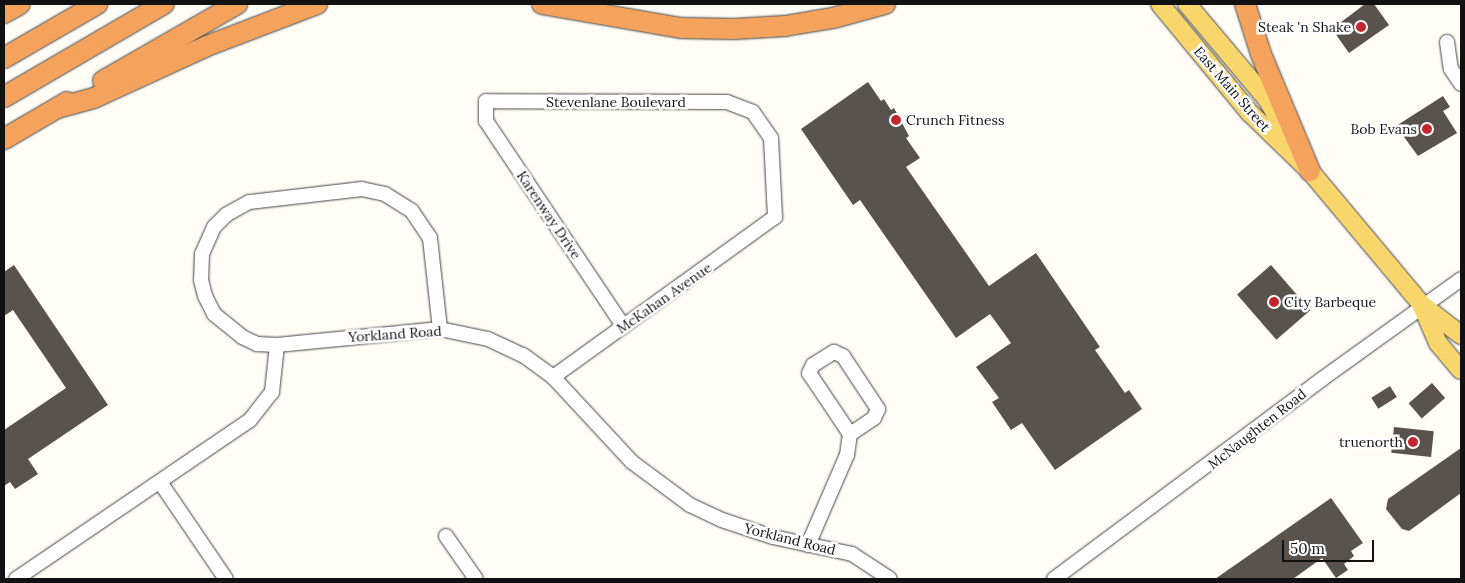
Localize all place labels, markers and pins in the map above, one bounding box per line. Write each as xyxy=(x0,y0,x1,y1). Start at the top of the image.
place label: Steak 'n Shake xyxy=(1258,19,1351,35)
marker: Steak 'n Shake xyxy=(1355,21,1367,33)
place label: Crunch Fitness xyxy=(906,112,1004,128)
marker: Crunch Fitness xyxy=(890,114,902,126)
place label: Bob Evans xyxy=(1351,121,1417,137)
marker: Bob Evans xyxy=(1421,123,1433,135)
place label: City Barbeque xyxy=(1284,294,1376,310)
marker: City Barbeque xyxy=(1268,296,1280,308)
place label: truenorth xyxy=(1339,434,1403,450)
marker: truenorth xyxy=(1407,436,1419,448)

